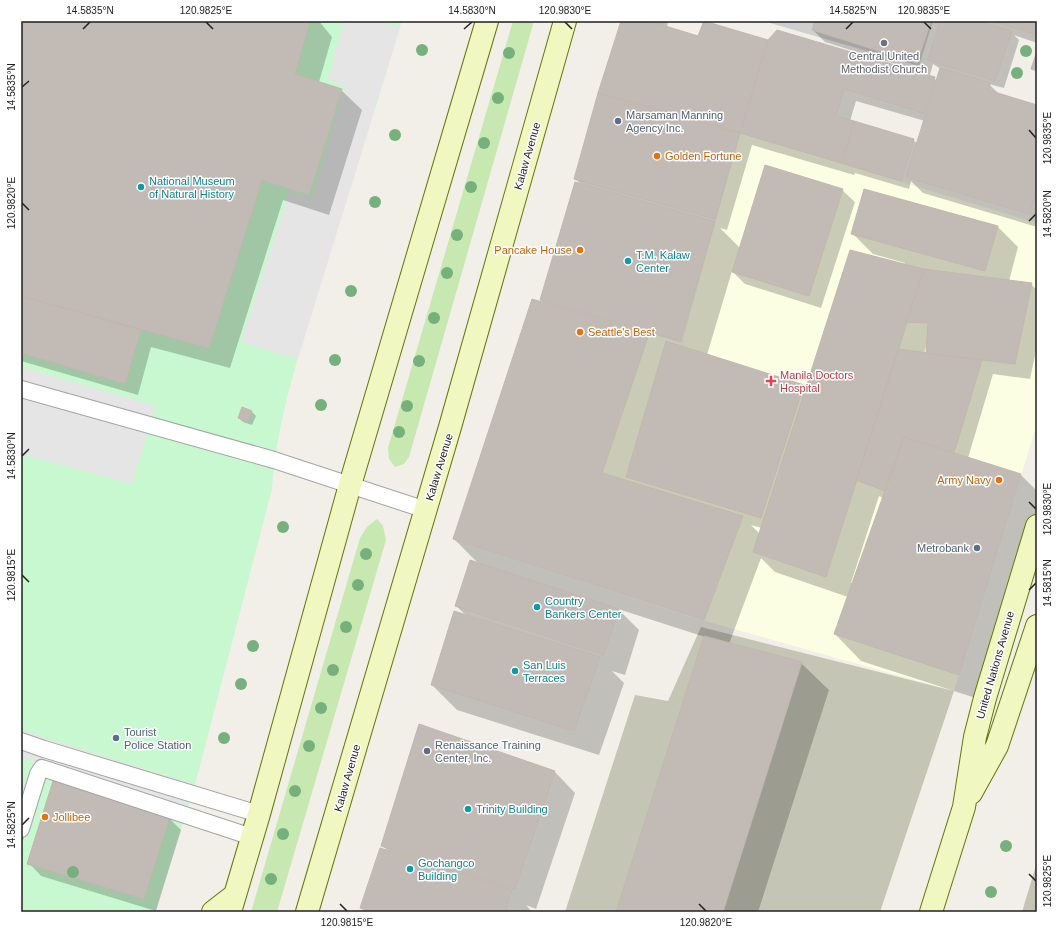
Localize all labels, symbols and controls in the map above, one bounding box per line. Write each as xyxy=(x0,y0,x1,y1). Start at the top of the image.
text: 14.5835°N xyxy=(66,5,114,16)
text: 120.9825°E xyxy=(180,5,233,16)
text: 14.5830°N xyxy=(448,5,496,16)
text: 120.9830°E xyxy=(539,5,592,16)
text: 14.5825°N xyxy=(829,5,877,16)
text: 120.9835°E xyxy=(898,5,951,16)
marker: Central United Methodist Church xyxy=(879,38,889,48)
place label: Central United Methodist Church xyxy=(841,50,927,75)
text: 14.5835°N xyxy=(6,63,17,111)
place label: Marsaman Manning Agency Inc. xyxy=(626,109,723,134)
text: 120.9835°E xyxy=(1042,111,1053,164)
marker: Marsaman Manning Agency Inc. xyxy=(613,116,623,126)
street label: Kalaw Avenue xyxy=(512,121,542,191)
place label: Golden Fortune xyxy=(665,150,741,162)
marker: Golden Fortune xyxy=(652,151,662,161)
place label: National Museum of Natural History xyxy=(149,175,235,200)
text: 120.9820°E xyxy=(6,176,17,229)
marker: National Museum of Natural History xyxy=(136,182,146,192)
text: 14.5820°N xyxy=(1042,190,1053,238)
place label: Pancake House xyxy=(494,244,572,256)
marker: Pancake House xyxy=(575,245,585,255)
place label: T.M. Kalaw Center xyxy=(636,249,690,274)
marker: T.M. Kalaw Center xyxy=(623,256,633,266)
place label: Seattle's Best xyxy=(588,326,655,338)
marker: Seattle's Best xyxy=(575,327,585,337)
place label: Manila Doctors Hospital xyxy=(780,369,854,394)
marker: Manila Doctors Hospital xyxy=(765,375,777,387)
text: 14.5830°N xyxy=(6,432,17,480)
street label: Kalaw Avenue xyxy=(423,432,455,502)
place label: Army Navy xyxy=(937,474,991,486)
marker: Army Navy xyxy=(994,475,1004,485)
text: 120.9830°E xyxy=(1042,482,1053,535)
place label: Metrobank xyxy=(917,542,969,554)
marker: Metrobank xyxy=(972,543,982,553)
text: 120.9815°E xyxy=(6,548,17,601)
text: 14.5815°N xyxy=(1042,559,1053,607)
place label: Country Bankers Center xyxy=(545,595,622,620)
marker: Country Bankers Center xyxy=(532,602,542,612)
street label: United Nations Avenue xyxy=(974,610,1016,720)
place label: San Luis Terraces xyxy=(523,659,566,684)
marker: San Luis Terraces xyxy=(510,666,520,676)
place label: Tourist Police Station xyxy=(124,726,191,751)
marker: Tourist Police Station xyxy=(111,733,121,743)
place label: Renaissance Training Center, Inc. xyxy=(435,739,541,764)
street label: Kalaw Avenue xyxy=(332,743,362,813)
marker: Renaissance Training Center, Inc. xyxy=(422,746,432,756)
text: 14.5825°N xyxy=(6,801,17,849)
place label: Trinity Building xyxy=(476,803,548,815)
marker: Trinity Building xyxy=(463,804,473,814)
place label: Jollibee xyxy=(53,811,90,823)
marker: Jollibee xyxy=(40,812,50,822)
text: 120.9825°E xyxy=(1042,854,1053,907)
place label: Gochangco Building xyxy=(418,857,474,882)
marker: Gochangco Building xyxy=(405,864,415,874)
text: 120.9815°E xyxy=(321,917,374,928)
text: 120.9820°E xyxy=(680,917,733,928)

